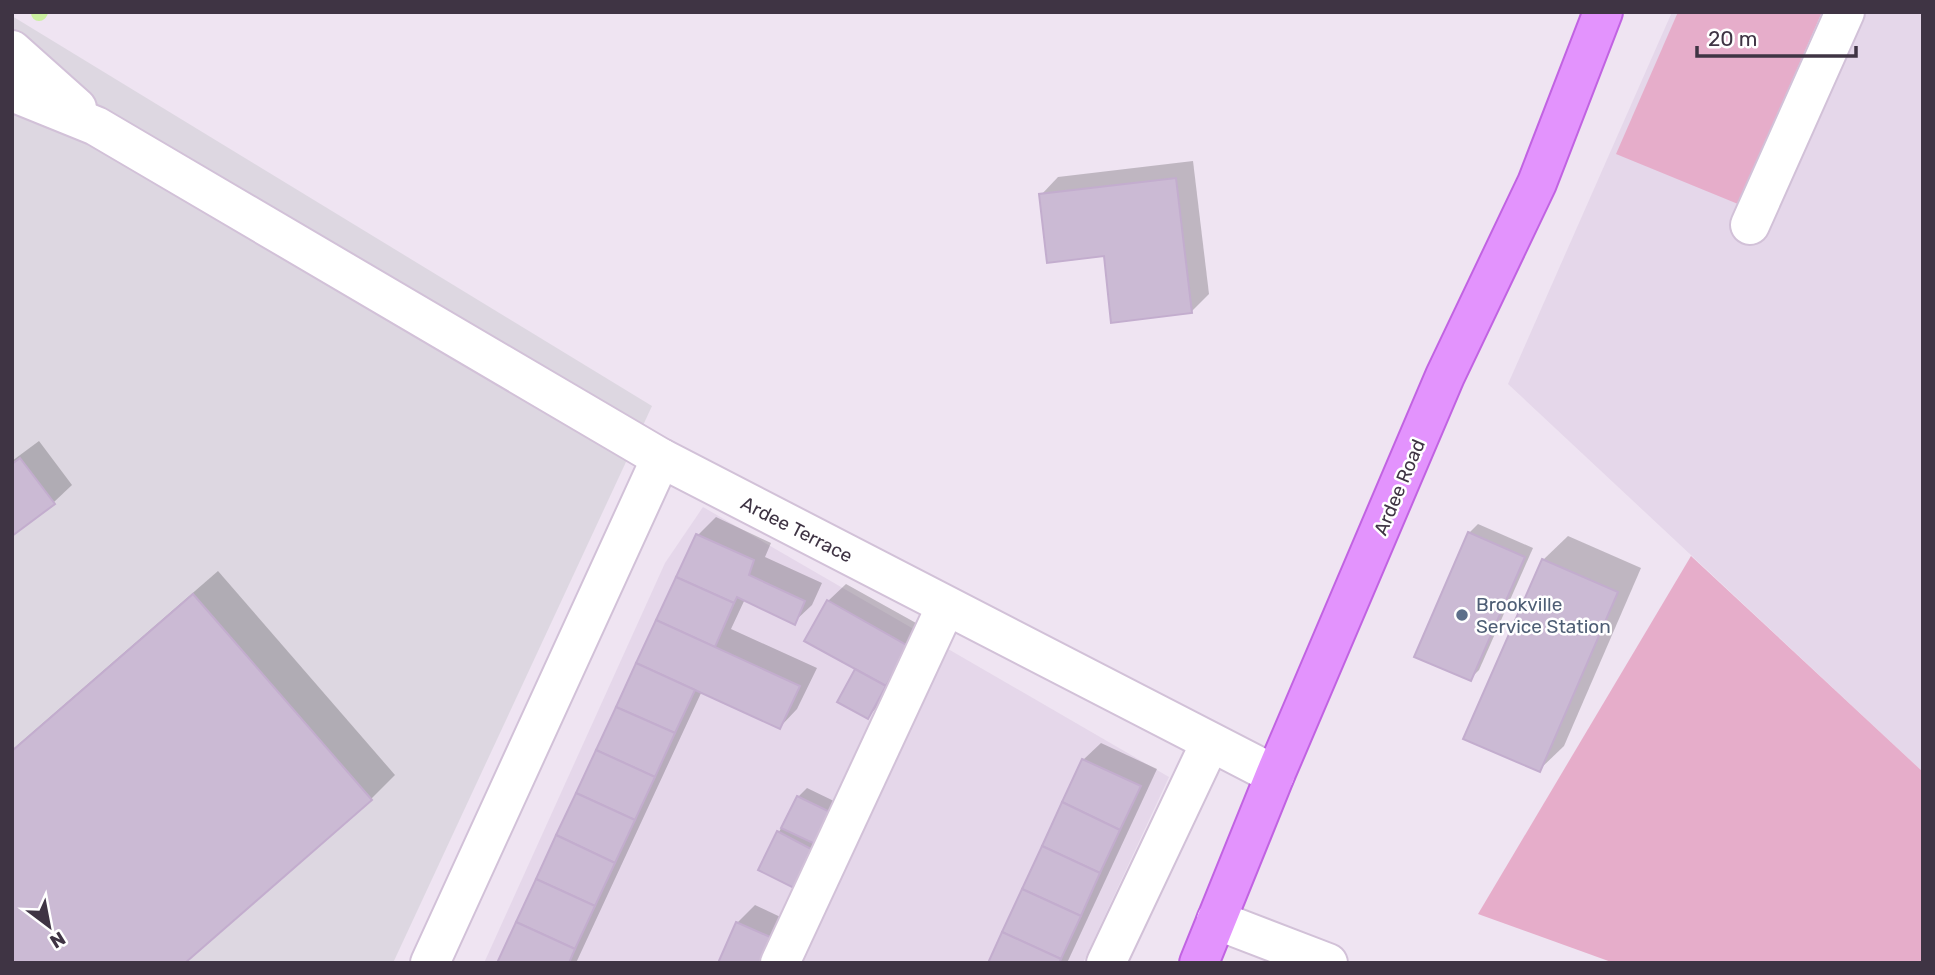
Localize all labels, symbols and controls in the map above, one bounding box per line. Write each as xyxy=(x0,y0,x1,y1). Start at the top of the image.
scale bar xyxy=(1697,14,1856,58)
text: 20 m xyxy=(1708,26,1757,51)
street label: Ardee Road xyxy=(1369,436,1430,539)
street label: Ardee Terrace xyxy=(737,491,856,567)
place label: Brookville Service Station xyxy=(1476,593,1611,638)
marker: Brookville Service Station xyxy=(1454,607,1470,623)
north arrow xyxy=(14,891,84,961)
text: N xyxy=(46,927,70,953)

